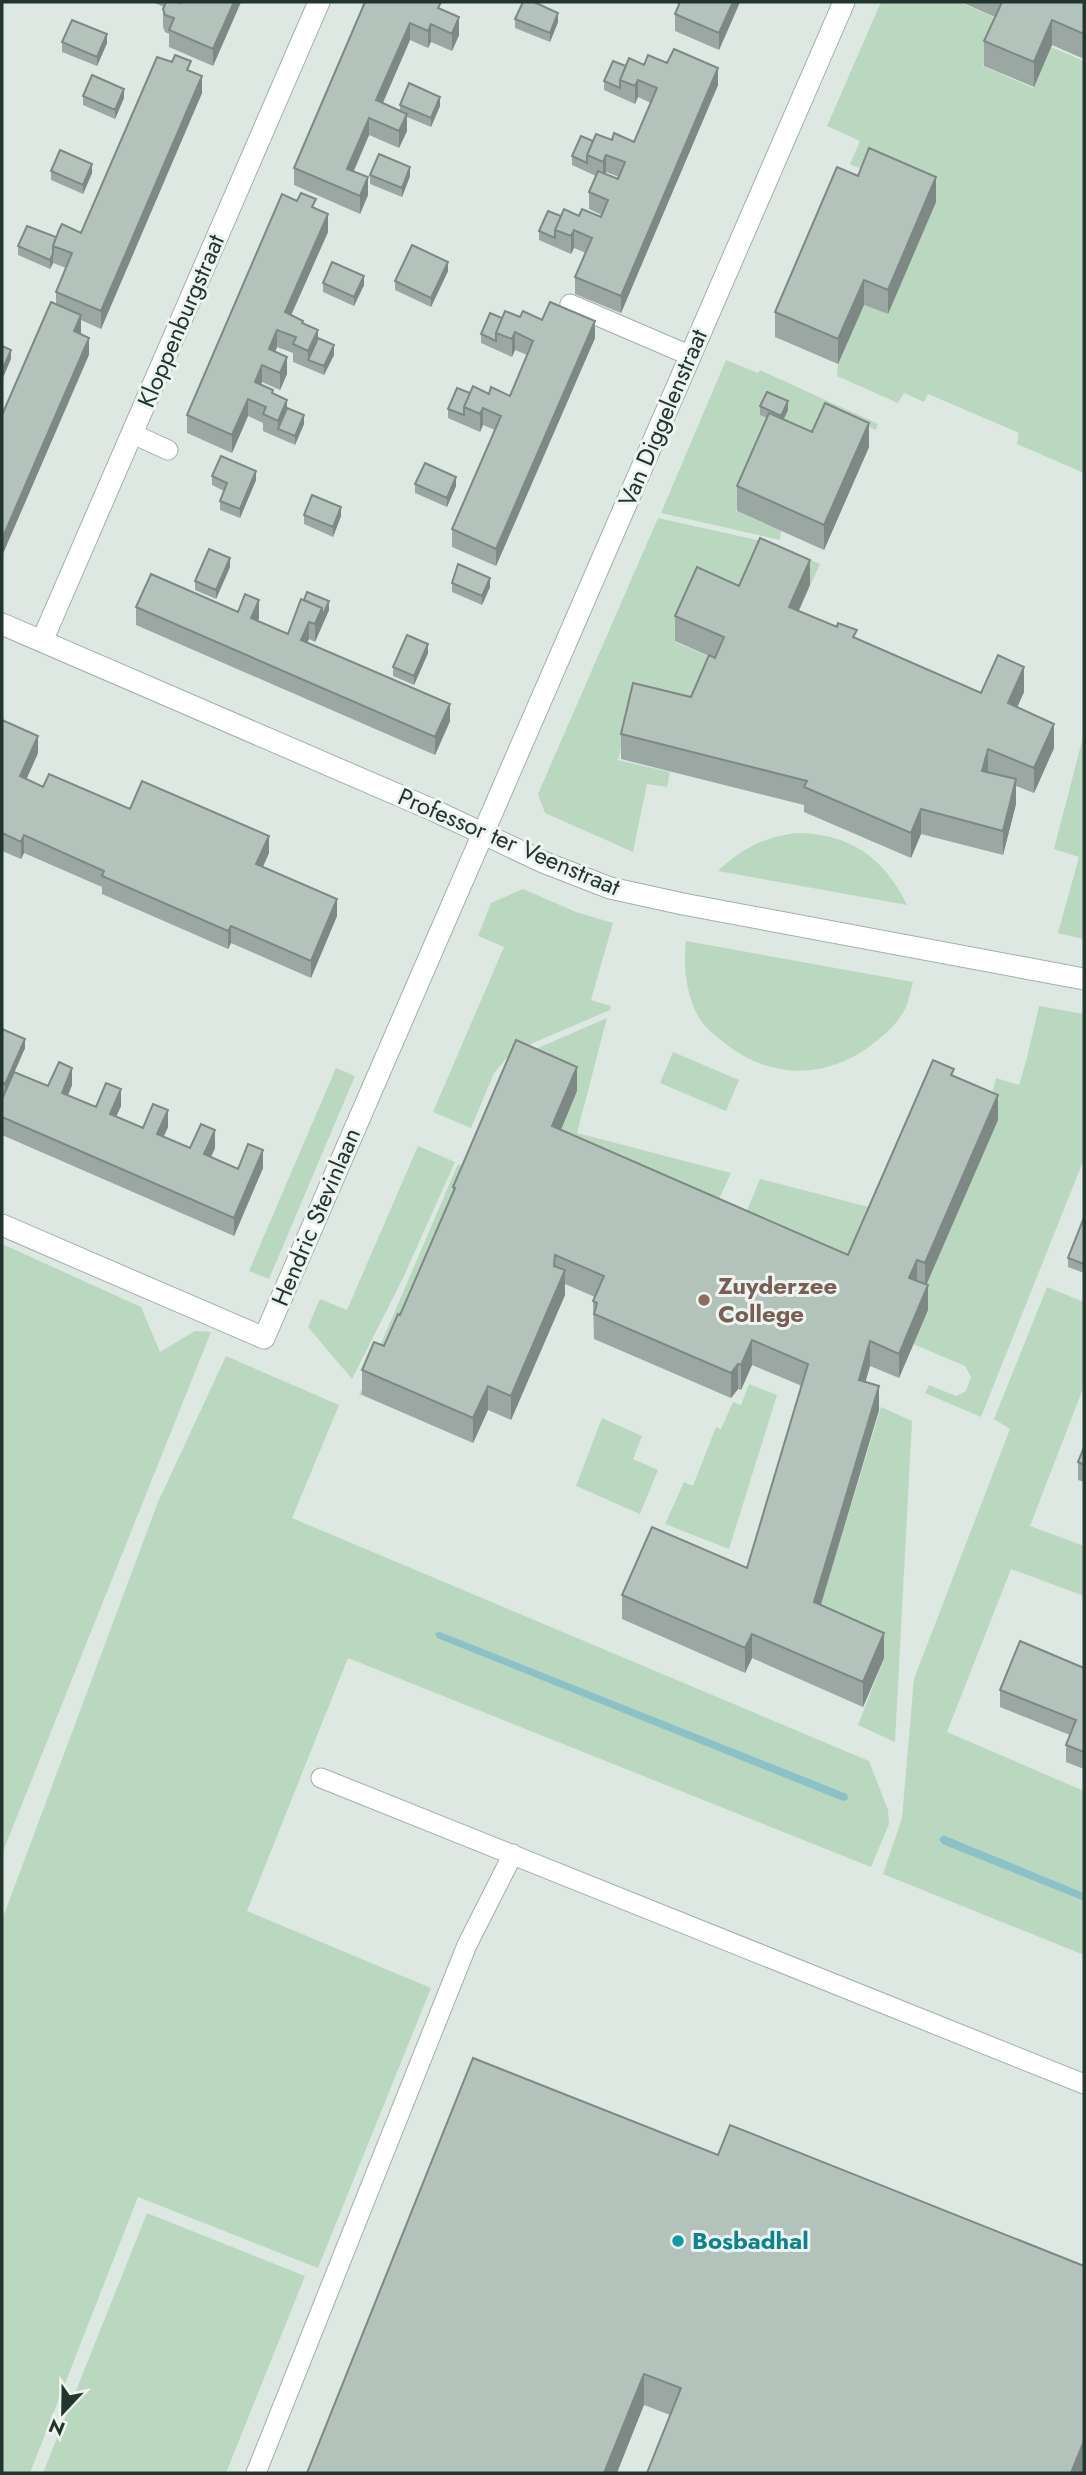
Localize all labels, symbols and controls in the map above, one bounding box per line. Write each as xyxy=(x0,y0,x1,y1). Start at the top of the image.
street label: Kloppenburgstraat xyxy=(128,229,233,413)
street label: Van Diggelenstraat xyxy=(609,323,716,512)
street label: Professor ter Veenstraat xyxy=(393,779,626,904)
street label: Hendric Stevinlaan xyxy=(262,1122,369,1311)
place label: Zuyderzee College xyxy=(718,1268,837,1331)
marker: Zuyderzee College xyxy=(696,1292,712,1308)
place label: Bosbadhal xyxy=(692,2223,809,2258)
marker: Bosbadhal xyxy=(670,2233,686,2249)
north arrow xyxy=(28,2377,98,2447)
text: N xyxy=(45,2412,69,2443)

